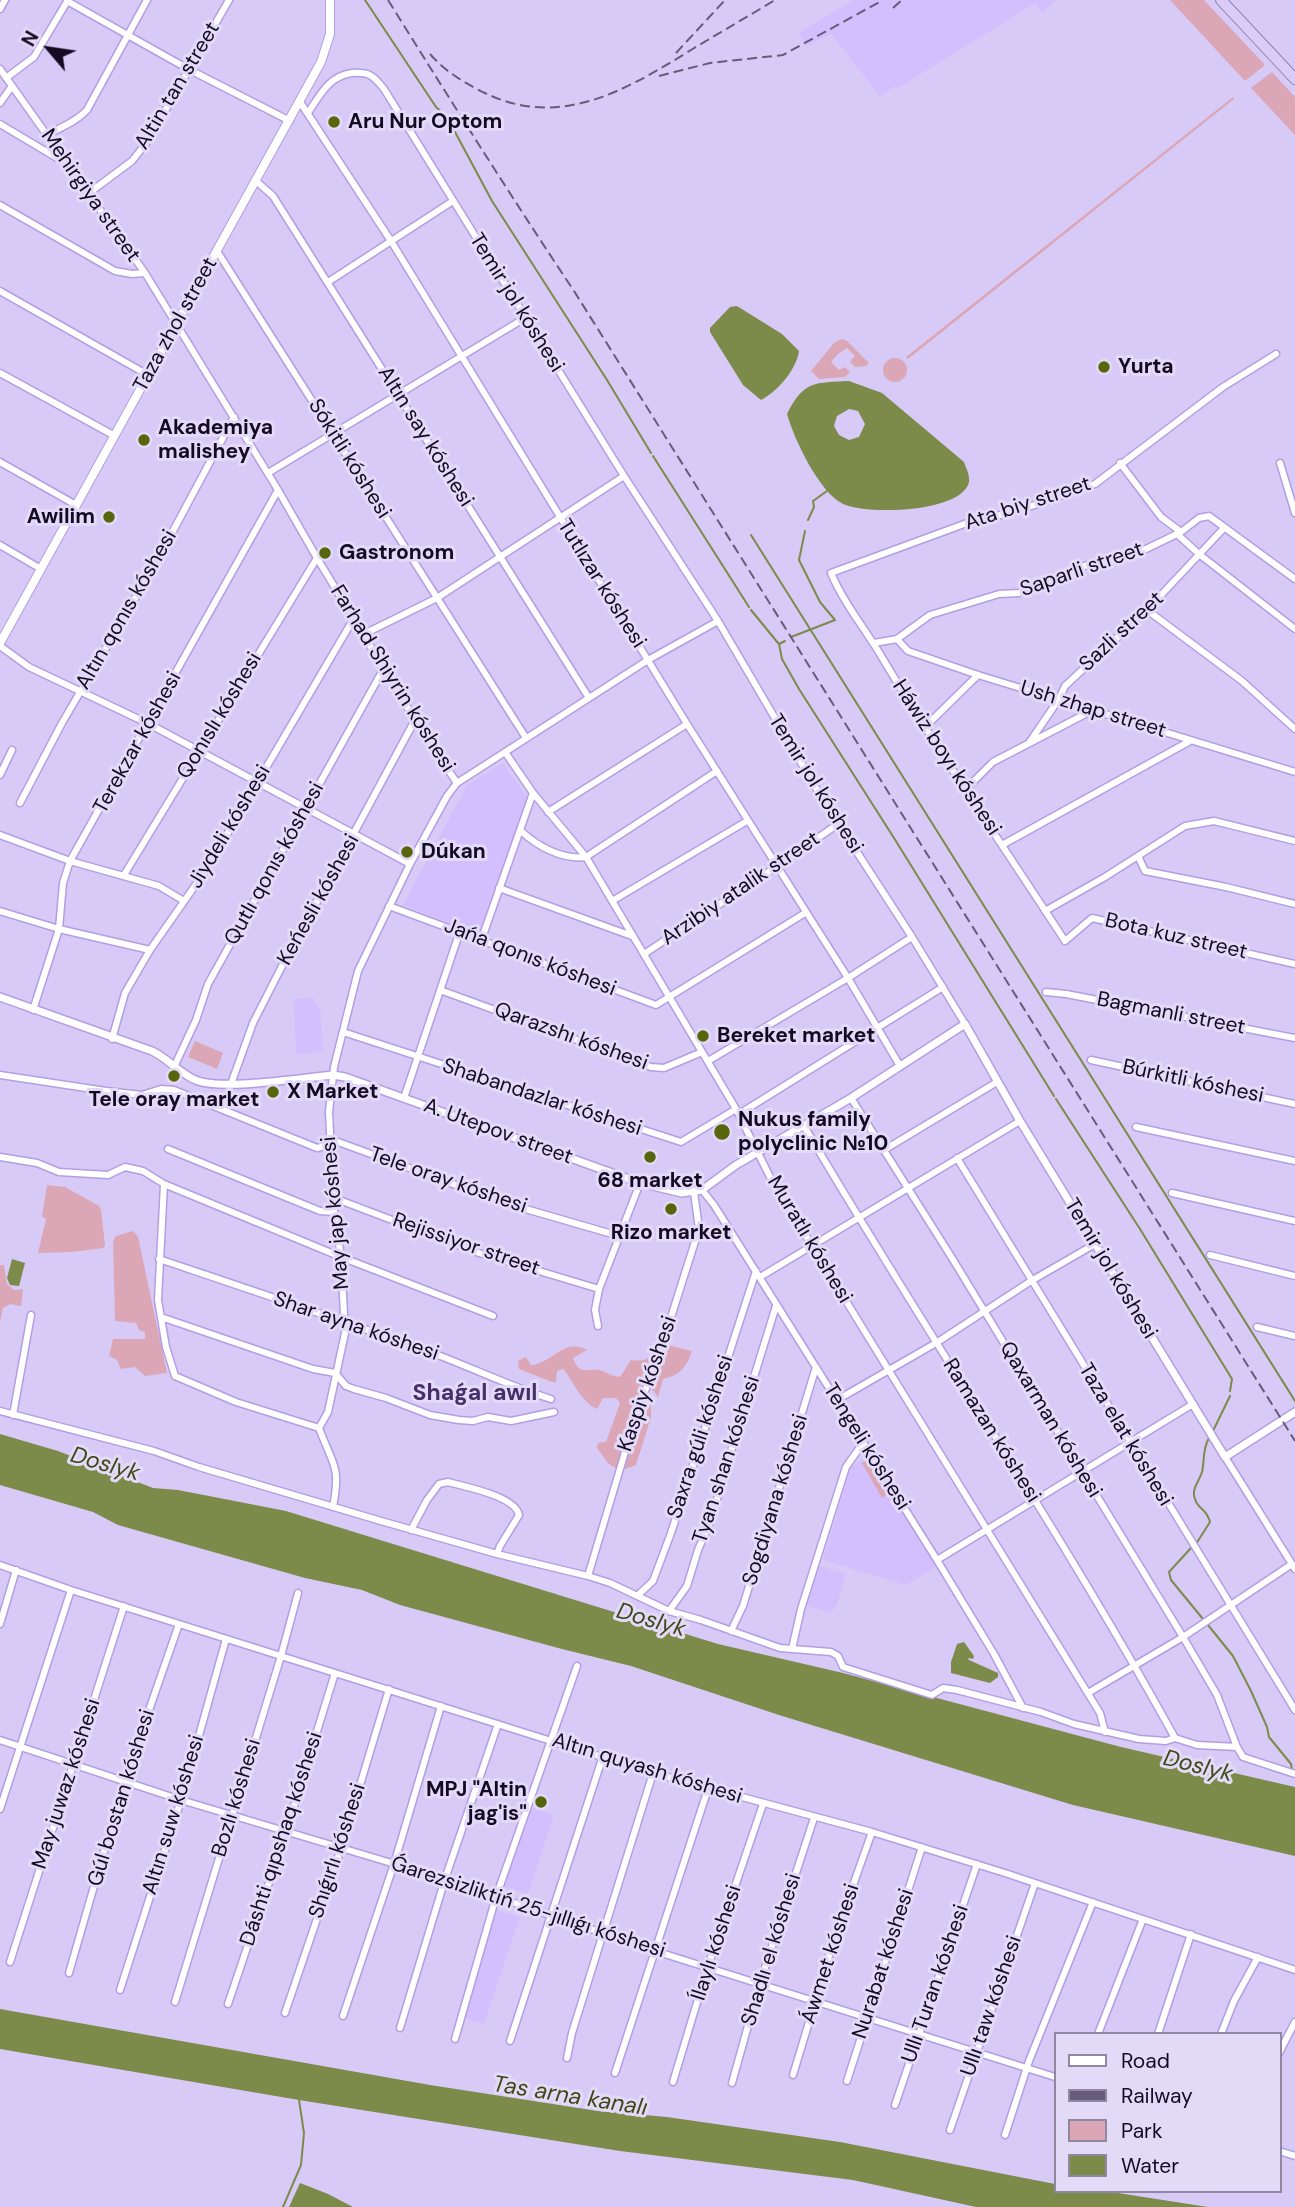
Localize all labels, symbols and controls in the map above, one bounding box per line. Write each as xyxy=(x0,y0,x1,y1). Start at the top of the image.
north arrow xyxy=(14,14,84,84)
street label: Altin tan street xyxy=(130,18,226,154)
text: N xyxy=(16,26,44,51)
place label: Aru Nur Optom xyxy=(348,109,502,135)
marker: Aru Nur Optom xyxy=(326,114,342,130)
street label: Mehirgiya street xyxy=(35,125,145,267)
street label: Temir jol kóshesi xyxy=(463,229,569,377)
street label: Taza zhol street xyxy=(129,253,223,397)
place label: Yurta xyxy=(1118,354,1174,380)
marker: Yurta xyxy=(1096,359,1112,375)
street label: Altın say kóshesi xyxy=(372,362,478,512)
street label: Sókitli kóshesi xyxy=(302,395,396,523)
place label: Akademiya malishey xyxy=(158,415,273,465)
marker: Akademiya malishey xyxy=(136,432,152,448)
street label: Ata biy street xyxy=(962,472,1094,536)
place label: Awilim xyxy=(27,504,95,530)
marker: Awilim xyxy=(101,509,117,525)
street label: Tutlızar kóshesi xyxy=(551,515,651,653)
street label: Altın qonıs kóshesi xyxy=(71,526,183,694)
street label: Saparli street xyxy=(1017,537,1147,603)
place label: Gastronom xyxy=(339,540,454,566)
marker: Gastronom xyxy=(317,545,333,561)
street label: Farhad Shiyrin kóshesi xyxy=(324,581,460,777)
street label: Sazli street xyxy=(1075,587,1169,677)
street label: Qonıslı kóshesi xyxy=(172,648,268,784)
street label: Terekzar kóshesi xyxy=(89,668,187,818)
street label: Háwiz boyı kóshesi xyxy=(886,675,1006,841)
street label: Ush zhap street xyxy=(1017,676,1169,744)
street label: Temir jol kóshesi xyxy=(762,710,868,858)
street label: Jiydeli kóshesi xyxy=(183,761,277,893)
street label: Qutlı qonıs kóshesi xyxy=(220,778,330,950)
street label: Arzibiy atalik street xyxy=(657,827,825,951)
street label: Keńesli kóshesi xyxy=(273,830,365,970)
place label: Dúkan xyxy=(421,839,486,865)
marker: Dúkan xyxy=(399,844,415,860)
street label: Bota kuz street xyxy=(1102,908,1250,966)
street label: Jańa qonıs kóshesi xyxy=(441,914,619,1002)
street label: Bagmanli street xyxy=(1095,987,1247,1041)
street label: Qarazshı kóshesi xyxy=(491,997,651,1077)
place label: Bereket market xyxy=(717,1023,875,1049)
marker: Bereket market xyxy=(695,1028,711,1044)
street label: Shabandazlar kóshesi xyxy=(439,1054,645,1142)
street label: Búrkitli kóshesi xyxy=(1120,1055,1266,1109)
marker: Tele oray market xyxy=(166,1068,182,1084)
place label: X Market xyxy=(287,1079,378,1105)
marker: X Market xyxy=(265,1084,281,1100)
place label: Tele oray market xyxy=(89,1087,259,1113)
street label: A. Utepov street xyxy=(420,1093,576,1171)
place label: Nukus family polyclinic №10 xyxy=(738,1107,888,1157)
marker: Nukus family polyclinic №10 xyxy=(712,1122,732,1142)
street label: May jap kóshesi xyxy=(317,1135,355,1291)
street label: Tele oray kóshesi xyxy=(366,1142,530,1220)
marker: 68 market xyxy=(642,1149,658,1165)
place label: 68 market xyxy=(597,1168,703,1194)
street label: Muratlı kóshesi xyxy=(761,1172,857,1308)
street label: Temir jol kóshesi xyxy=(1058,1194,1162,1344)
marker: Rizo market xyxy=(663,1201,679,1217)
street label: Rejissiyor street xyxy=(389,1208,543,1282)
place label: Rizo market xyxy=(611,1220,731,1246)
street label: Shar ayna kóshesi xyxy=(270,1287,442,1367)
street label: Kaspiy kóshesi xyxy=(613,1313,683,1455)
street label: Qaxarman kóshesi xyxy=(994,1337,1106,1503)
street label: Saxra gúli kóshesi xyxy=(663,1352,739,1522)
street label: Ramazan kóshesi xyxy=(937,1354,1045,1508)
street label: Taza elat kóshesi xyxy=(1072,1359,1178,1511)
street label: Tyan shan kóshesi xyxy=(688,1373,766,1547)
street label: Tengeli kóshesi xyxy=(817,1379,915,1515)
district label: Shaǵal awıl xyxy=(413,1380,537,1408)
street label: Sogdiyana kóshesi xyxy=(738,1411,814,1589)
water label: Doslyk xyxy=(67,1442,143,1488)
water label: Doslyk xyxy=(613,1598,689,1644)
street label: May juwaz kóshesi xyxy=(28,1696,106,1872)
street label: Gúl bostan kóshesi xyxy=(83,1707,161,1889)
street label: Altın quyash kóshesi xyxy=(549,1728,745,1810)
street label: Dáshti qıpshaq kóshesi xyxy=(235,1729,329,1949)
street label: Altın suw kóshesi xyxy=(138,1732,210,1898)
street label: Bozlı kóshesi xyxy=(207,1736,267,1860)
water label: Doslyk xyxy=(1160,1745,1236,1789)
place label: MPJ "Altin jag'is" xyxy=(426,1777,527,1827)
street label: Shıǵırlı kóshesi xyxy=(304,1780,372,1922)
marker: MPJ "Altin jag'is" xyxy=(533,1794,549,1810)
street label: Ǵarezsizliktiń 25-jıllıǵı kóshesi xyxy=(388,1852,668,1964)
street label: Shadlı el kóshesi xyxy=(737,1871,807,2029)
street label: Áwmet kóshesi xyxy=(797,1881,865,2027)
street label: Ílaylı kóshesi xyxy=(687,1882,747,2004)
street label: Nurabat kóshesi xyxy=(848,1886,920,2042)
street label: Ullı Turan kóshesi xyxy=(897,1902,975,2066)
street label: Ullı taw kóshesi xyxy=(956,1932,1028,2080)
legend xyxy=(1054,2032,1281,2193)
text: Road xyxy=(1121,2047,1170,2075)
water label: Tas arna kanalı xyxy=(491,2071,649,2123)
text: Railway xyxy=(1121,2082,1193,2110)
text: Park xyxy=(1121,2117,1162,2145)
text: Water xyxy=(1121,2152,1179,2180)

